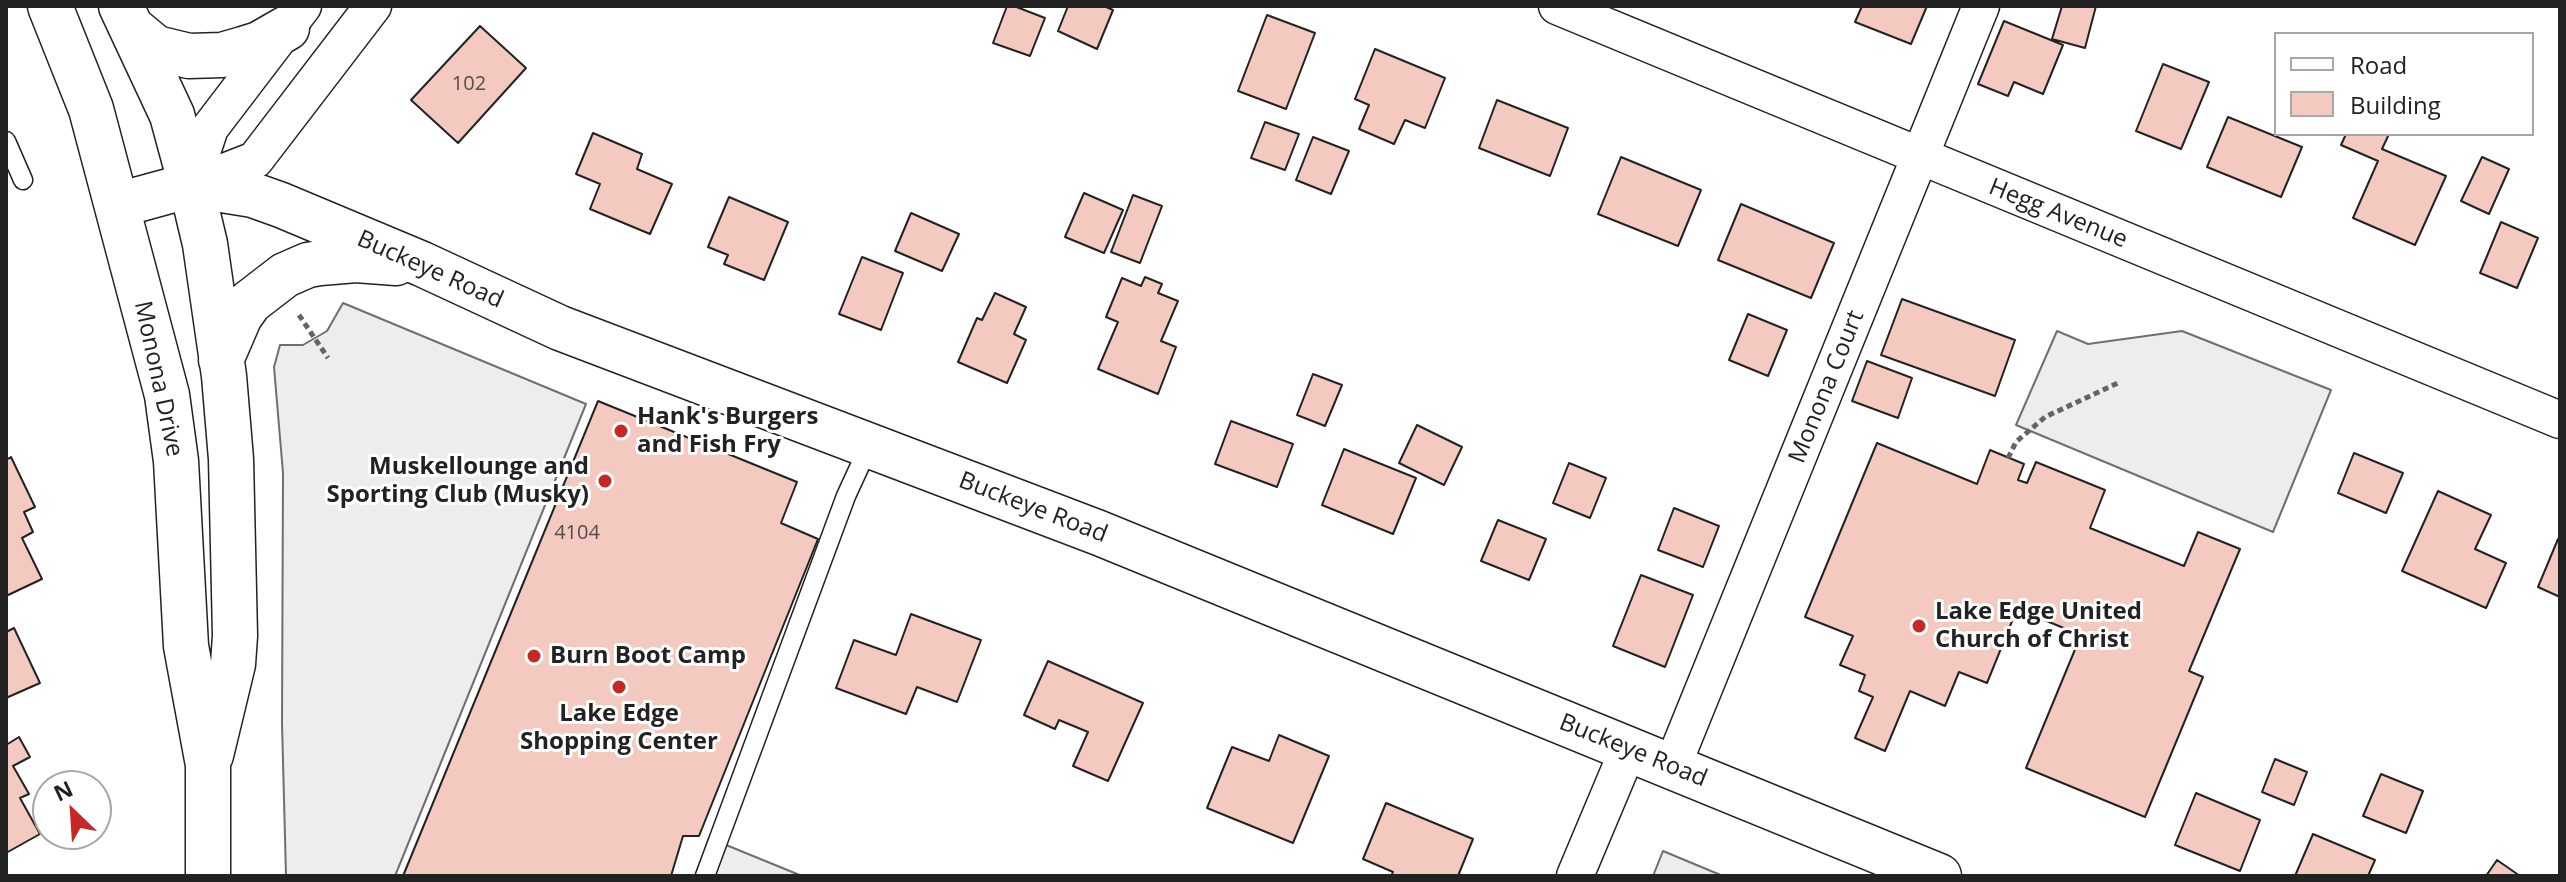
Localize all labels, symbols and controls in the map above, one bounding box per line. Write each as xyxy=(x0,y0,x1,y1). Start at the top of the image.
legend xyxy=(2274,32,2534,136)
text: Road xyxy=(2350,48,2407,81)
house number: 102 xyxy=(452,72,486,96)
text: Building xyxy=(2350,88,2441,121)
street label: Hegg Avenue xyxy=(1984,173,2132,255)
street label: Buckeye Road xyxy=(353,225,507,315)
street label: Monona Drive xyxy=(127,299,189,459)
street label: Monona Court xyxy=(1783,306,1871,468)
place label: Hank's Burgers and Fish Fry xyxy=(637,403,818,459)
marker: Hank's Burgers and Fish Fry xyxy=(612,422,630,440)
place label: Muskellounge and Sporting Club (Musky) xyxy=(327,453,589,509)
street label: Buckeye Road xyxy=(955,466,1111,550)
marker: Muskellounge and Sporting Club (Musky) xyxy=(596,472,614,490)
house number: 4104 xyxy=(554,521,600,545)
place label: Lake Edge United Church of Christ xyxy=(1935,598,2142,654)
marker: Lake Edge United Church of Christ xyxy=(1910,617,1928,635)
place label: Burn Boot Camp xyxy=(550,642,746,670)
marker: Burn Boot Camp xyxy=(525,647,543,665)
marker: Lake Edge Shopping Center xyxy=(610,678,628,696)
place label: Lake Edge Shopping Center xyxy=(520,700,718,756)
street label: Buckeye Road xyxy=(1555,708,1711,794)
north arrow xyxy=(32,770,112,850)
text: N xyxy=(48,773,77,807)

